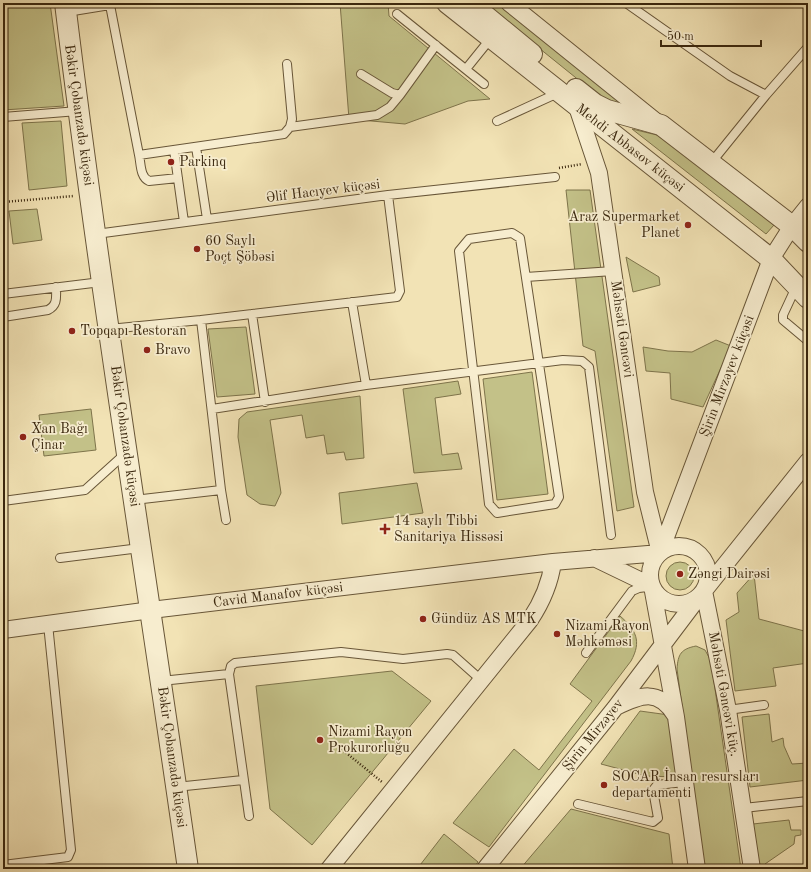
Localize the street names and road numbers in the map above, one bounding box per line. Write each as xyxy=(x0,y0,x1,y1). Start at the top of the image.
street label: Bəkir Çobanzadə küçəsi xyxy=(62,43,96,187)
street label: Mehdi Abbasov küçəsi xyxy=(573,101,687,195)
street label: Əlif Hacıyev küçəsi xyxy=(265,177,381,205)
street label: Məhsəti Gəncəvi xyxy=(608,279,636,379)
street label: Şirin Mirzəyev küçəsi xyxy=(697,313,757,439)
street label: Bəkir Çobanzadə küçəsi xyxy=(108,364,142,508)
street label: Cavid Manafov küçəsi xyxy=(212,580,344,610)
street label: Məhsəti Gəncəvi küç. xyxy=(706,630,742,758)
street label: Bəkir Çobanzadə küçəsi xyxy=(155,685,189,829)
street label: Şirin Mirzəyev xyxy=(560,696,626,774)

